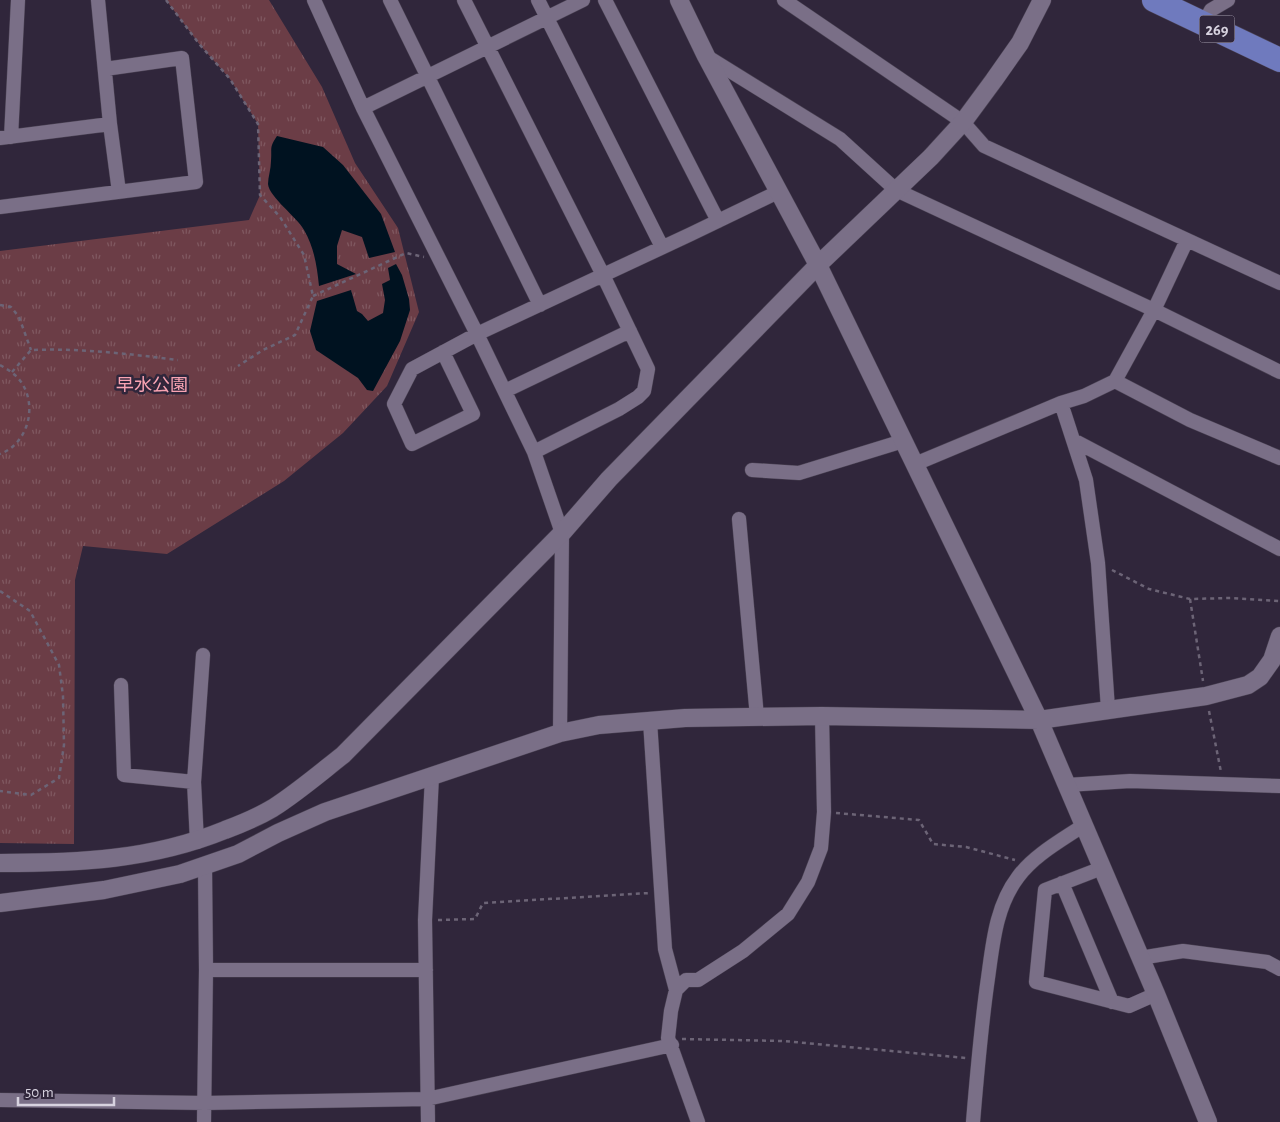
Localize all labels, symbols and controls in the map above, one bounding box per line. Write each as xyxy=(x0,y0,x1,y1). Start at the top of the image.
road number: 269 xyxy=(1200,15,1234,42)
park label: 早水公園 xyxy=(116,376,188,395)
scale bar xyxy=(18,1074,114,1106)
text: 50 m xyxy=(25,1085,54,1100)

